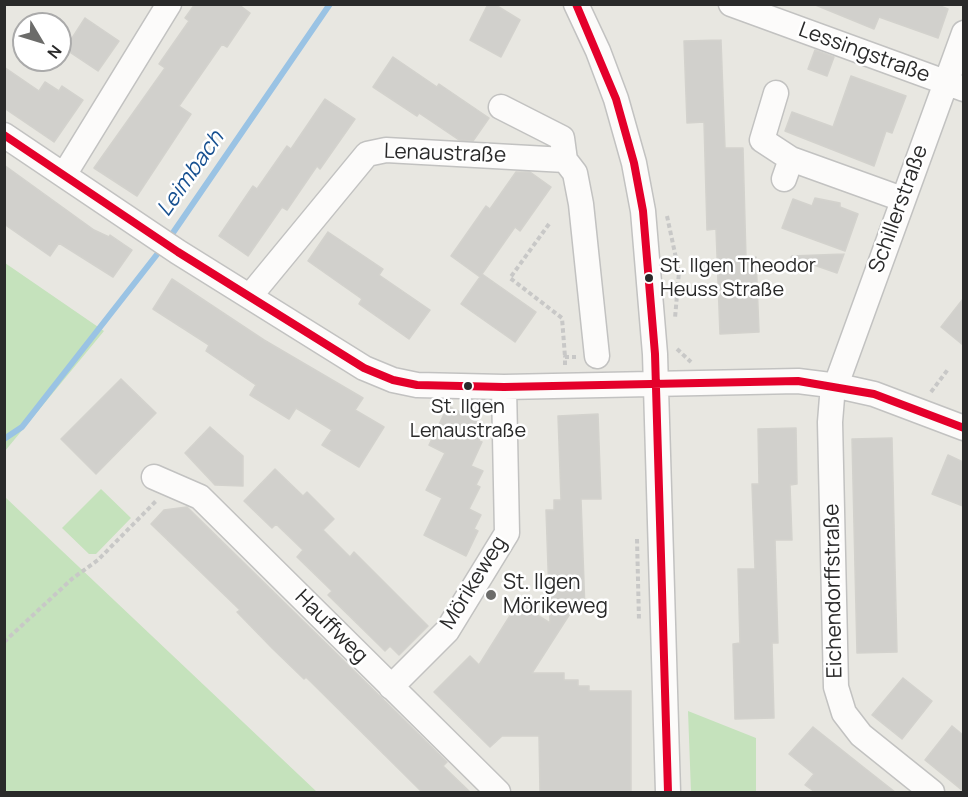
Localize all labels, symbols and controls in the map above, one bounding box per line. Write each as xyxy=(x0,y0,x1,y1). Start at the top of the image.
north arrow xyxy=(12,12,72,72)
street label: Lessingstraße xyxy=(795,18,933,88)
text: N xyxy=(42,41,67,63)
water label: Leimbach xyxy=(152,126,230,222)
street label: Lenaustraße xyxy=(383,139,507,169)
street label: Schillerstraße xyxy=(864,142,934,276)
place label: St. Ilgen Theodor Heuss Straße xyxy=(660,254,816,301)
marker: St. Ilgen Theodor Heuss Straße xyxy=(643,272,655,284)
marker: St. Ilgen Lenaustraße xyxy=(462,380,474,392)
place label: St. Ilgen Lenaustraße xyxy=(410,395,526,442)
street label: Eichendorffstraße xyxy=(820,503,848,679)
street label: Mörikeweg xyxy=(435,532,513,634)
place label: St. Ilgen Mörikeweg xyxy=(503,570,608,620)
street label: Hauffweg xyxy=(289,585,373,669)
marker: St. Ilgen Mörikeweg xyxy=(484,588,498,602)

